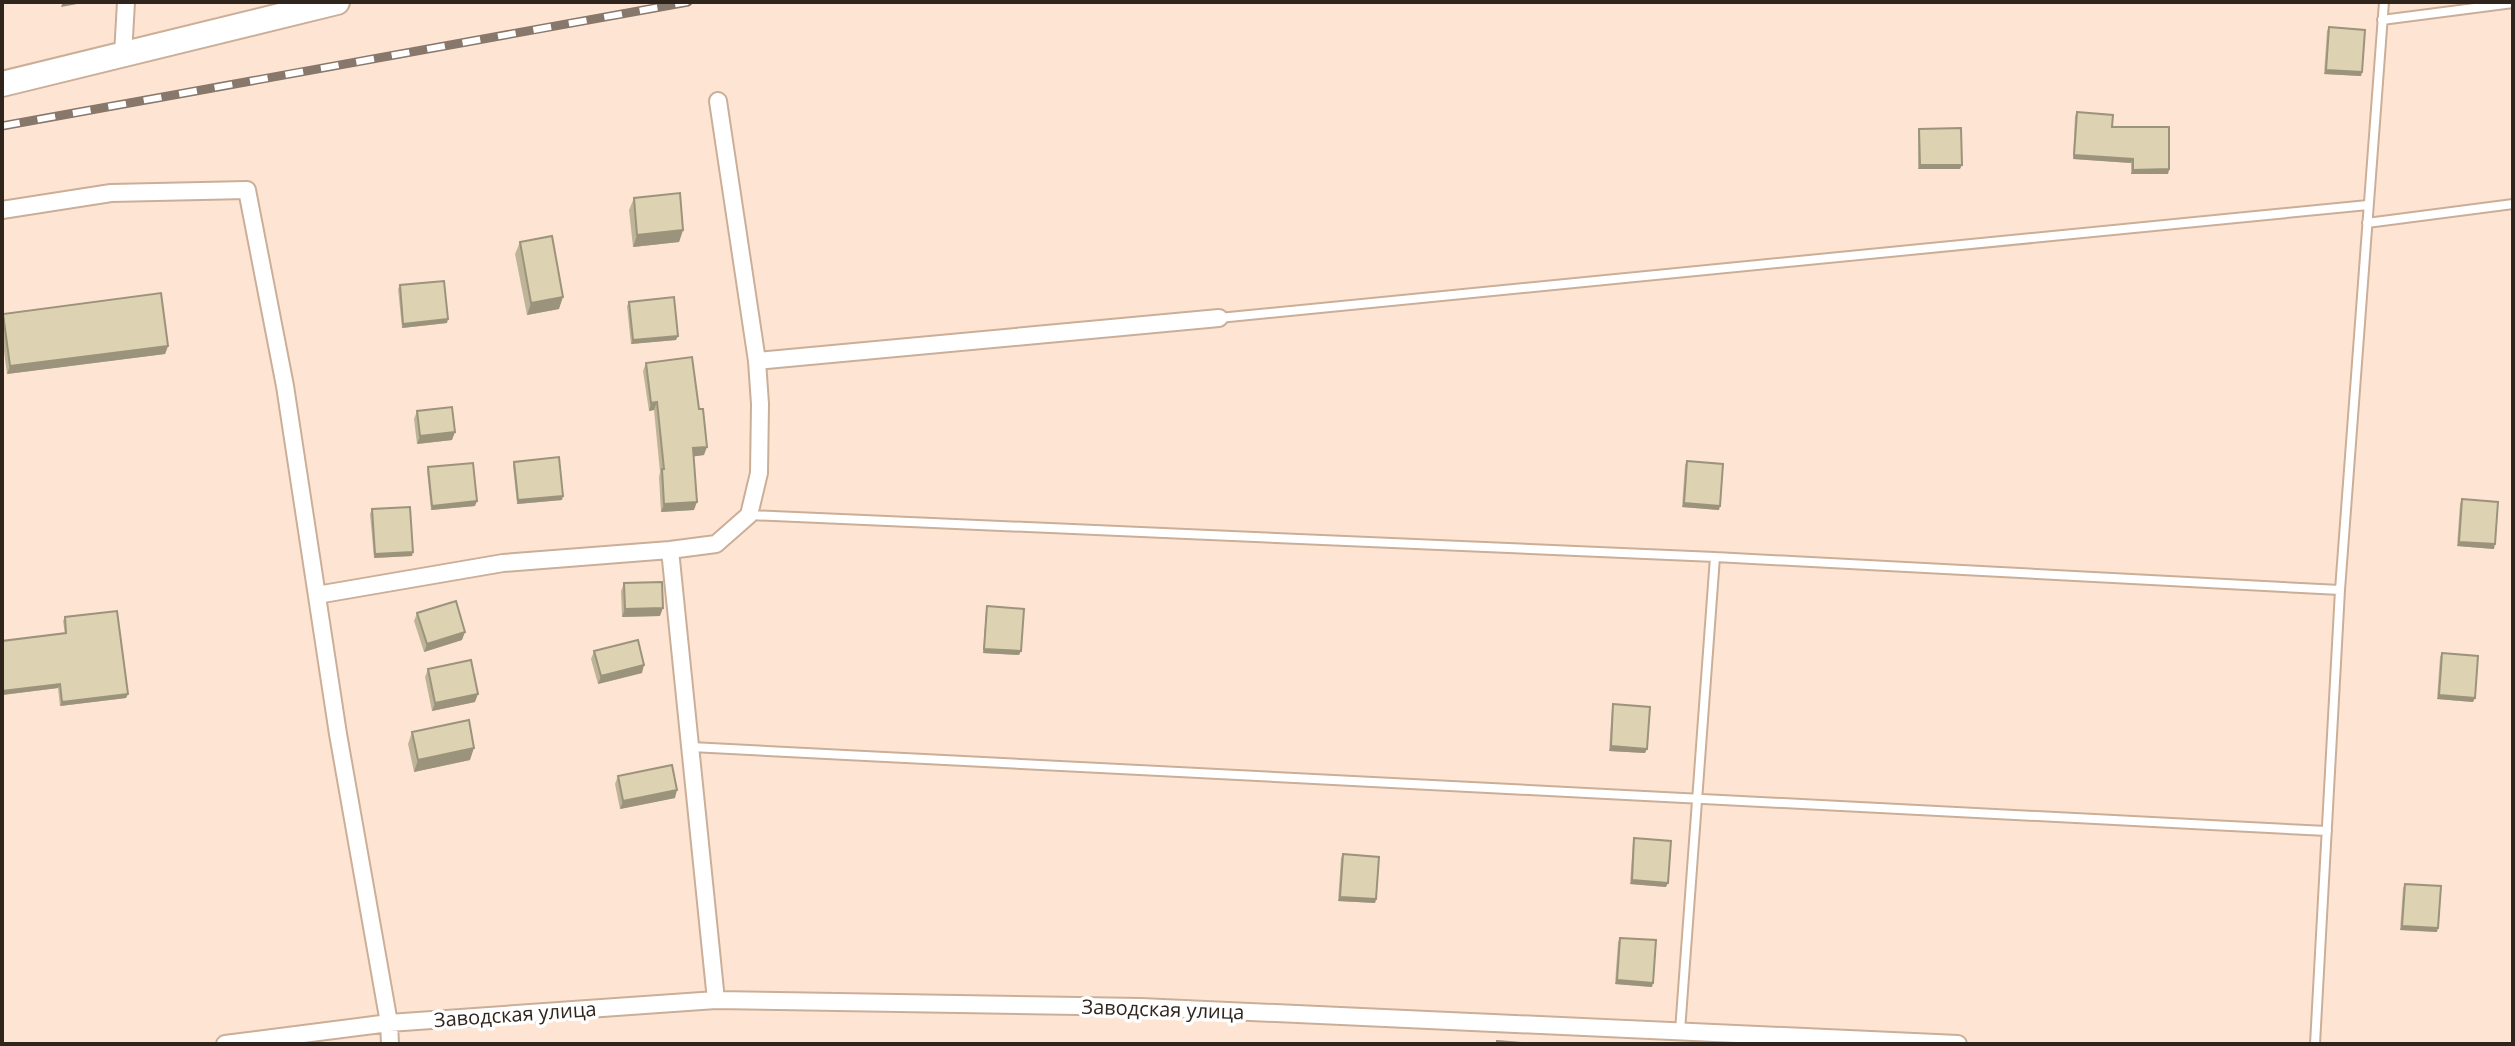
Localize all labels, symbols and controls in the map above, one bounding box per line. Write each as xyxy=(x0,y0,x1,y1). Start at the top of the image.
street label: Заводская улица xyxy=(1081,993,1245,1025)
street label: Заводская улица xyxy=(433,995,597,1033)

